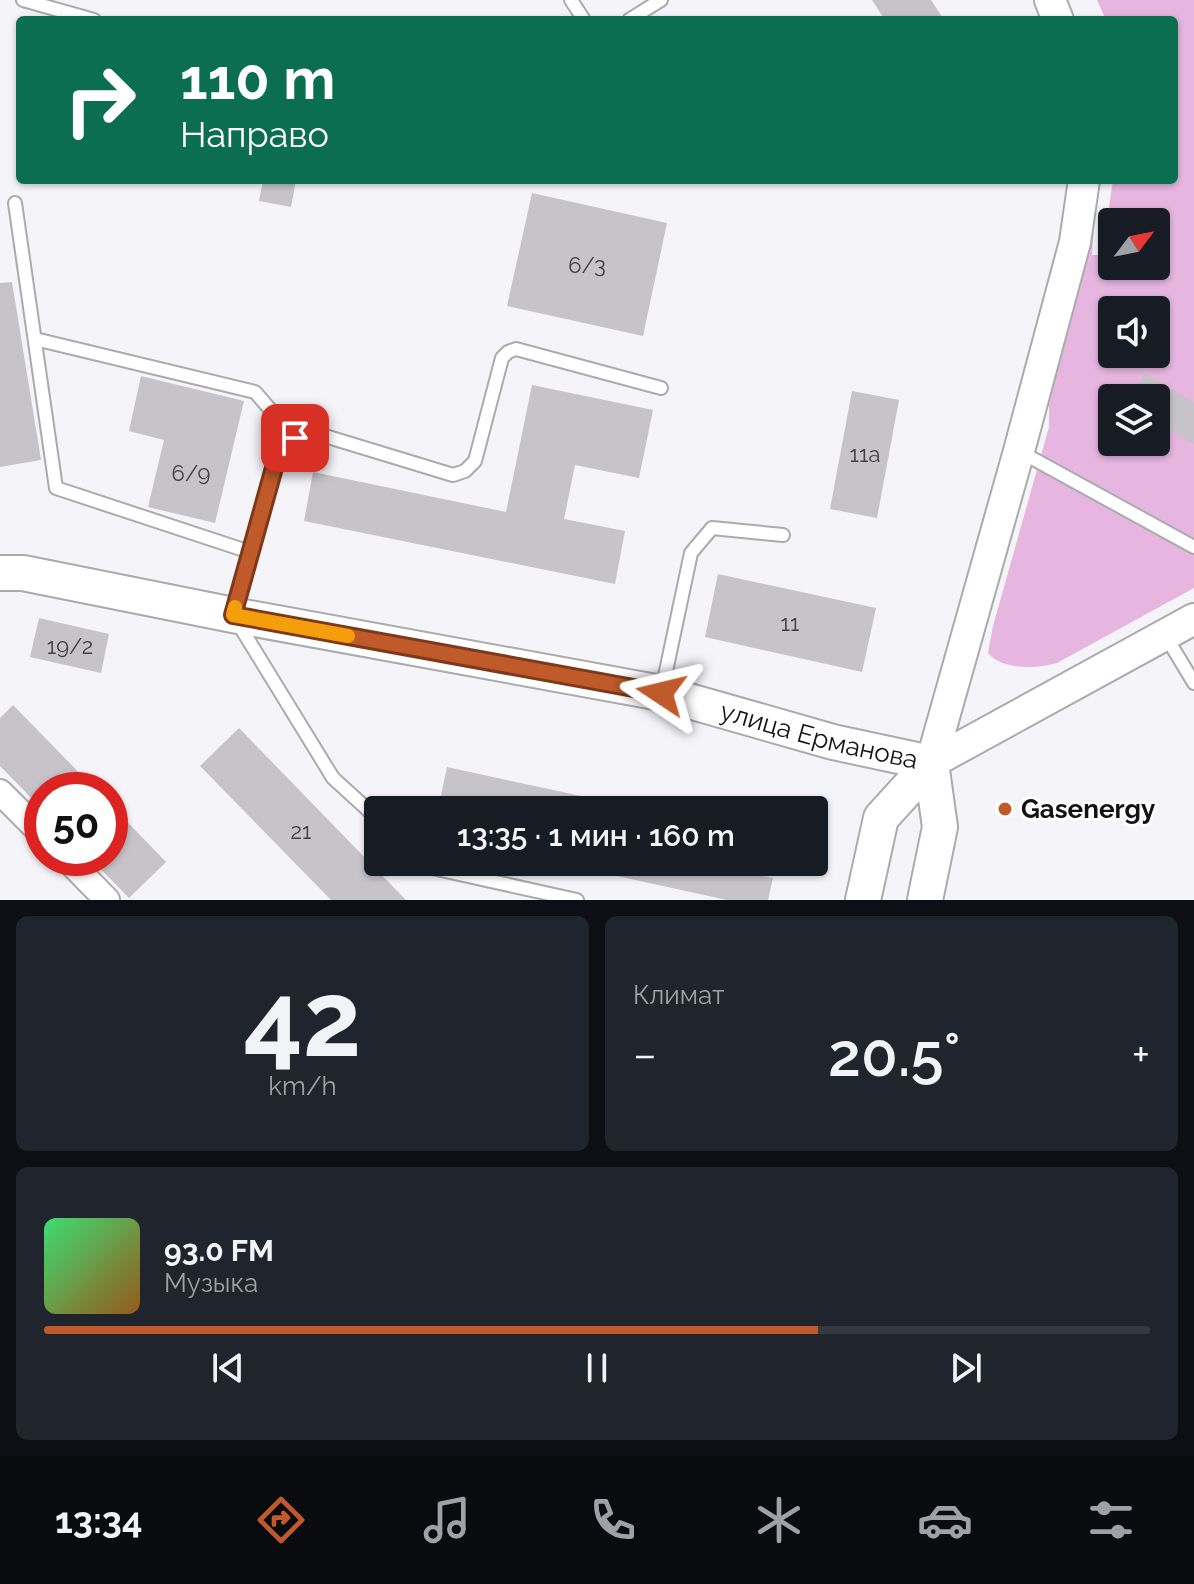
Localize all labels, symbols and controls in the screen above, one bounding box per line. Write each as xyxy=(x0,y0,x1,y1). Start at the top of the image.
text: 110 m xyxy=(180,46,335,112)
icon: right xyxy=(48,48,152,152)
text: Направо xyxy=(180,113,329,155)
north arrow xyxy=(1098,208,1170,280)
map controls xyxy=(1098,208,1170,456)
house number: 6/3 xyxy=(568,252,606,278)
button: sound xyxy=(1098,296,1170,368)
button: layers xyxy=(1098,384,1170,456)
pin xyxy=(261,404,329,472)
icon: arrive xyxy=(273,416,317,460)
house number: 11а xyxy=(850,441,880,467)
house number: 6/9 xyxy=(172,460,210,486)
house number: 11 xyxy=(781,610,799,636)
house number: 19/2 xyxy=(47,633,93,659)
position arrow xyxy=(619,651,703,735)
street label: улица Ерманова xyxy=(717,696,921,775)
speed limit sign: 50 xyxy=(24,772,128,876)
place label: Gasenergy xyxy=(1021,794,1155,824)
marker: Gasenergy xyxy=(996,800,1014,818)
house number: 21 xyxy=(291,818,311,844)
text: 13:35 · 1 мин · 160 m xyxy=(457,818,735,853)
text: 42 xyxy=(243,958,362,1080)
text: Климат xyxy=(633,980,724,1010)
text: 20.5° xyxy=(828,1020,960,1090)
text: − xyxy=(633,1029,657,1080)
text: + xyxy=(1132,1029,1150,1080)
text: km/h xyxy=(268,1071,337,1101)
text: 93.0 FM xyxy=(164,1233,274,1268)
text: Музыка xyxy=(164,1268,258,1298)
icon: previous xyxy=(206,1346,250,1390)
icon: pause xyxy=(575,1346,619,1390)
icon: next xyxy=(944,1346,988,1390)
icon: directions xyxy=(253,1492,309,1548)
icon: music xyxy=(419,1492,475,1548)
icon: phone xyxy=(585,1492,641,1548)
icon: climate xyxy=(751,1492,807,1548)
icon: car xyxy=(917,1492,973,1548)
icon: filters xyxy=(1083,1492,1139,1548)
text: 13:34 xyxy=(55,1499,142,1541)

